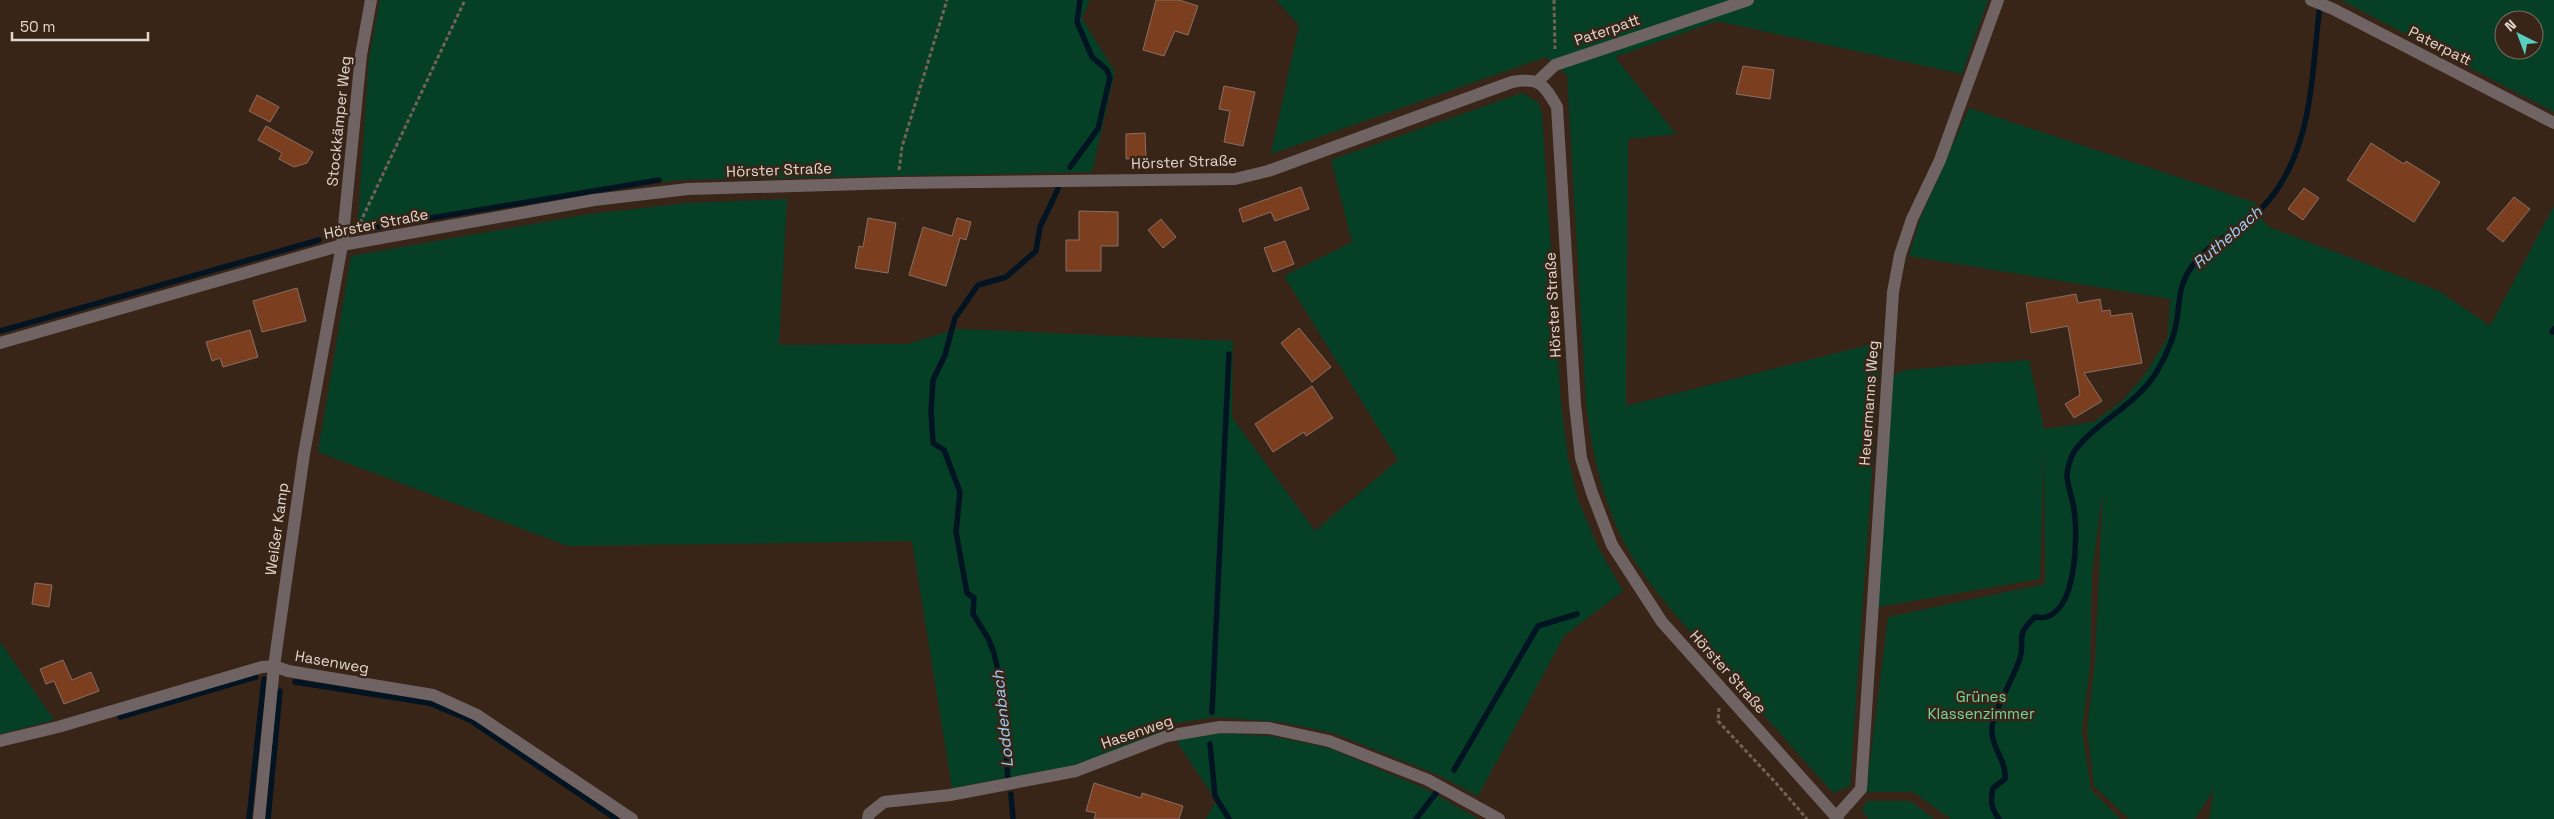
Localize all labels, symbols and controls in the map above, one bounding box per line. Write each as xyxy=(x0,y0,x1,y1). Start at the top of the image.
street label: Paterpatt xyxy=(1572,9,1642,50)
scale bar xyxy=(12,10,149,42)
north arrow xyxy=(2494,10,2544,60)
text: N xyxy=(2501,16,2520,35)
text: 50 m xyxy=(20,17,55,36)
street label: Paterpatt xyxy=(2406,22,2475,70)
street label: Stockkämper Weg xyxy=(322,55,355,187)
street label: Hörster Straße xyxy=(1131,150,1237,173)
street label: Hörster Straße xyxy=(726,158,832,181)
water label: Ruthebach xyxy=(2188,201,2267,273)
street label: Hörster Straße xyxy=(322,204,430,243)
street label: Hörster Straße xyxy=(1540,252,1565,358)
street label: Heuermanns Weg xyxy=(1855,340,1882,466)
street label: Weißer Kamp xyxy=(261,481,292,577)
street label: Hörster Straße xyxy=(1686,626,1771,717)
street label: Hasenweg xyxy=(294,646,371,677)
water label: Loddenbach xyxy=(987,668,1018,768)
park label: Grünes Klassenzimmer xyxy=(1927,687,2035,723)
street label: Hasenweg xyxy=(1098,710,1175,753)

